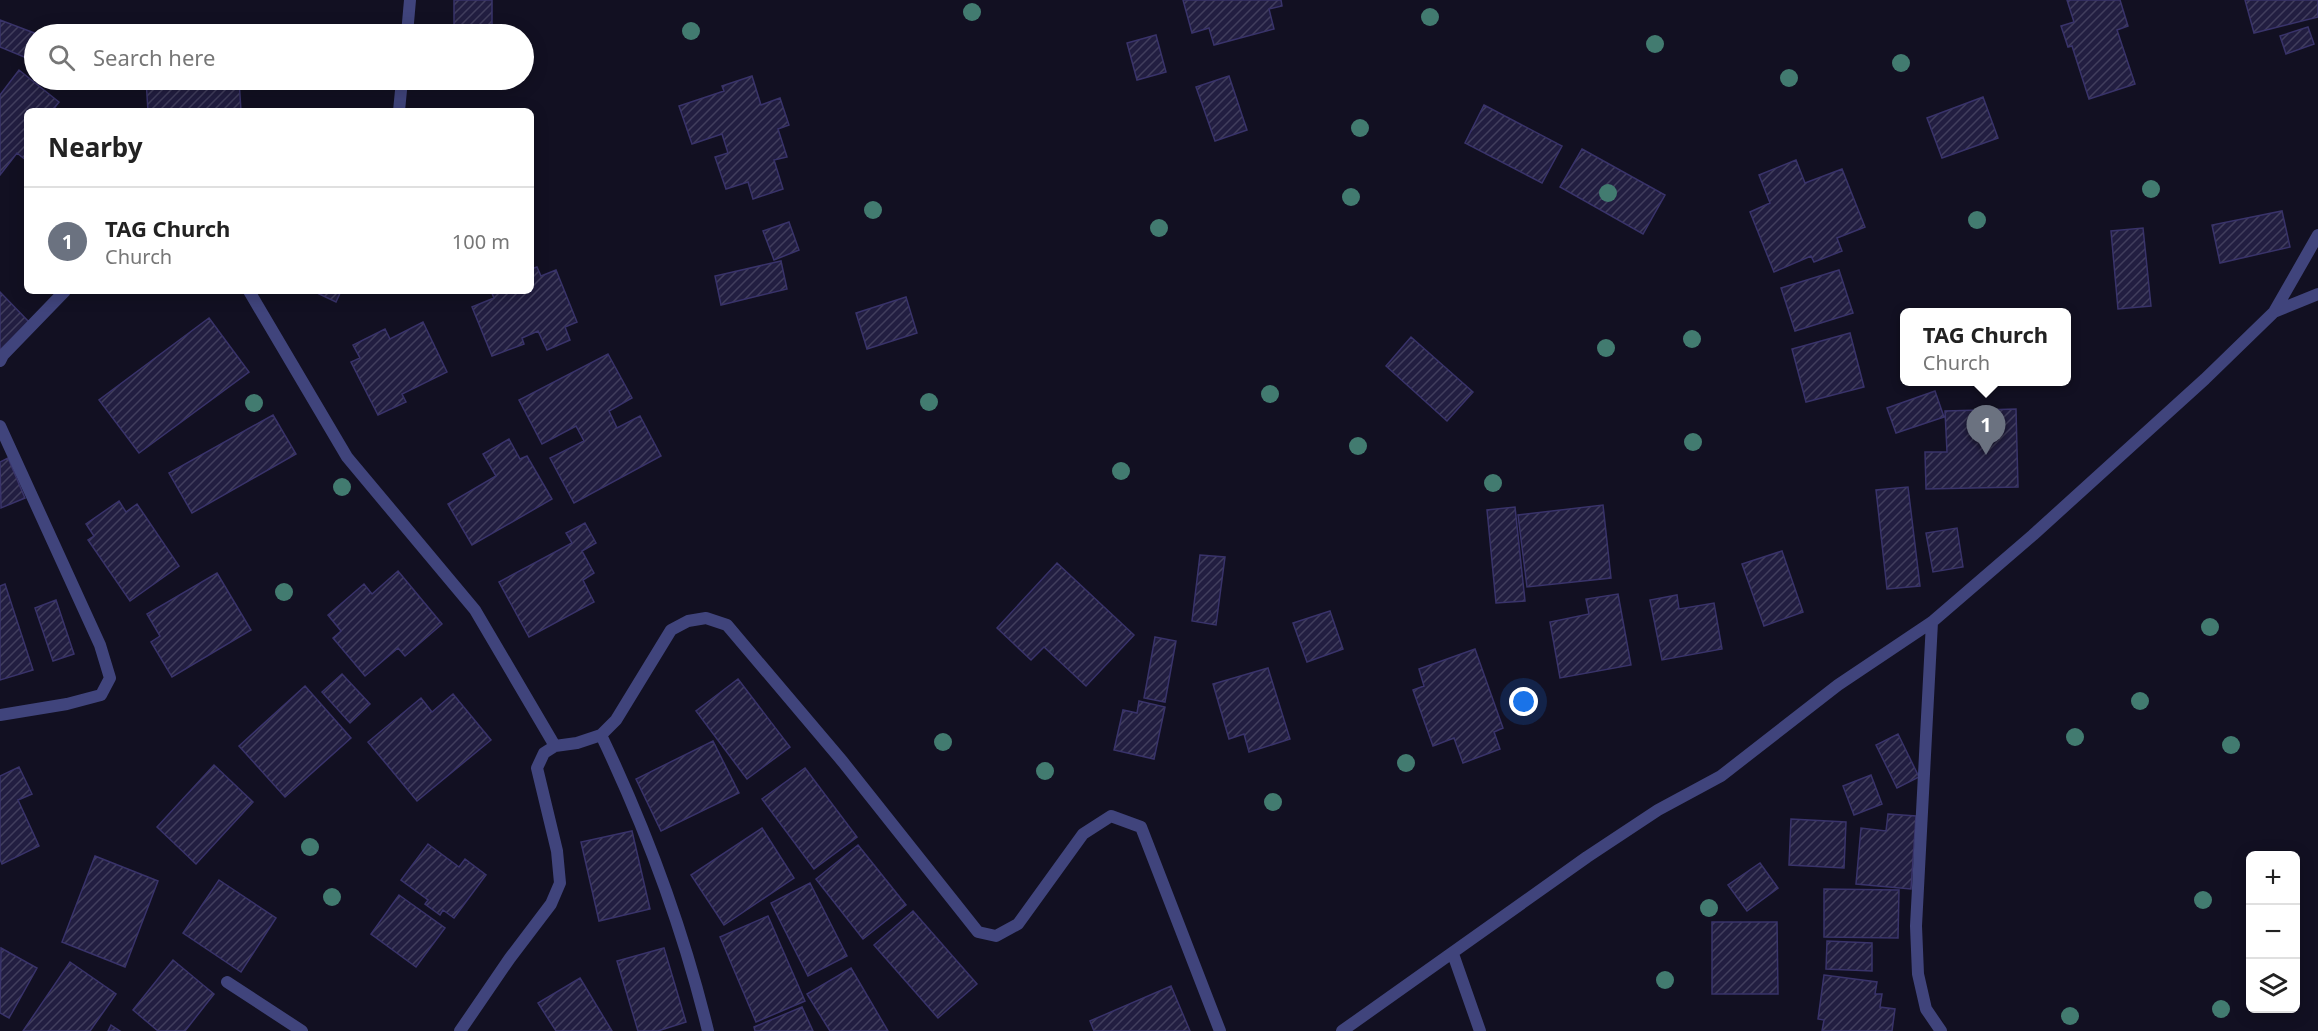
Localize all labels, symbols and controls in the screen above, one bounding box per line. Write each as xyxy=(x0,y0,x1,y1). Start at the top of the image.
search box xyxy=(24,24,534,90)
icon: search xyxy=(45,41,78,74)
text: Search here xyxy=(93,42,215,72)
text: Nearby xyxy=(48,129,143,165)
text: TAG Church xyxy=(105,213,230,243)
text: 1 xyxy=(62,228,73,255)
text: 100 m xyxy=(452,228,510,255)
text: Church xyxy=(105,243,172,270)
popup xyxy=(1900,308,2071,386)
text: TAG Church xyxy=(1923,319,2048,349)
text: Church xyxy=(1923,349,1990,376)
pin: 1 xyxy=(1966,406,2006,455)
your location xyxy=(1509,687,1538,716)
map controls xyxy=(2246,851,2300,1013)
button: + xyxy=(2246,851,2300,905)
button: − xyxy=(2246,905,2300,959)
button: layers xyxy=(2246,959,2300,1013)

